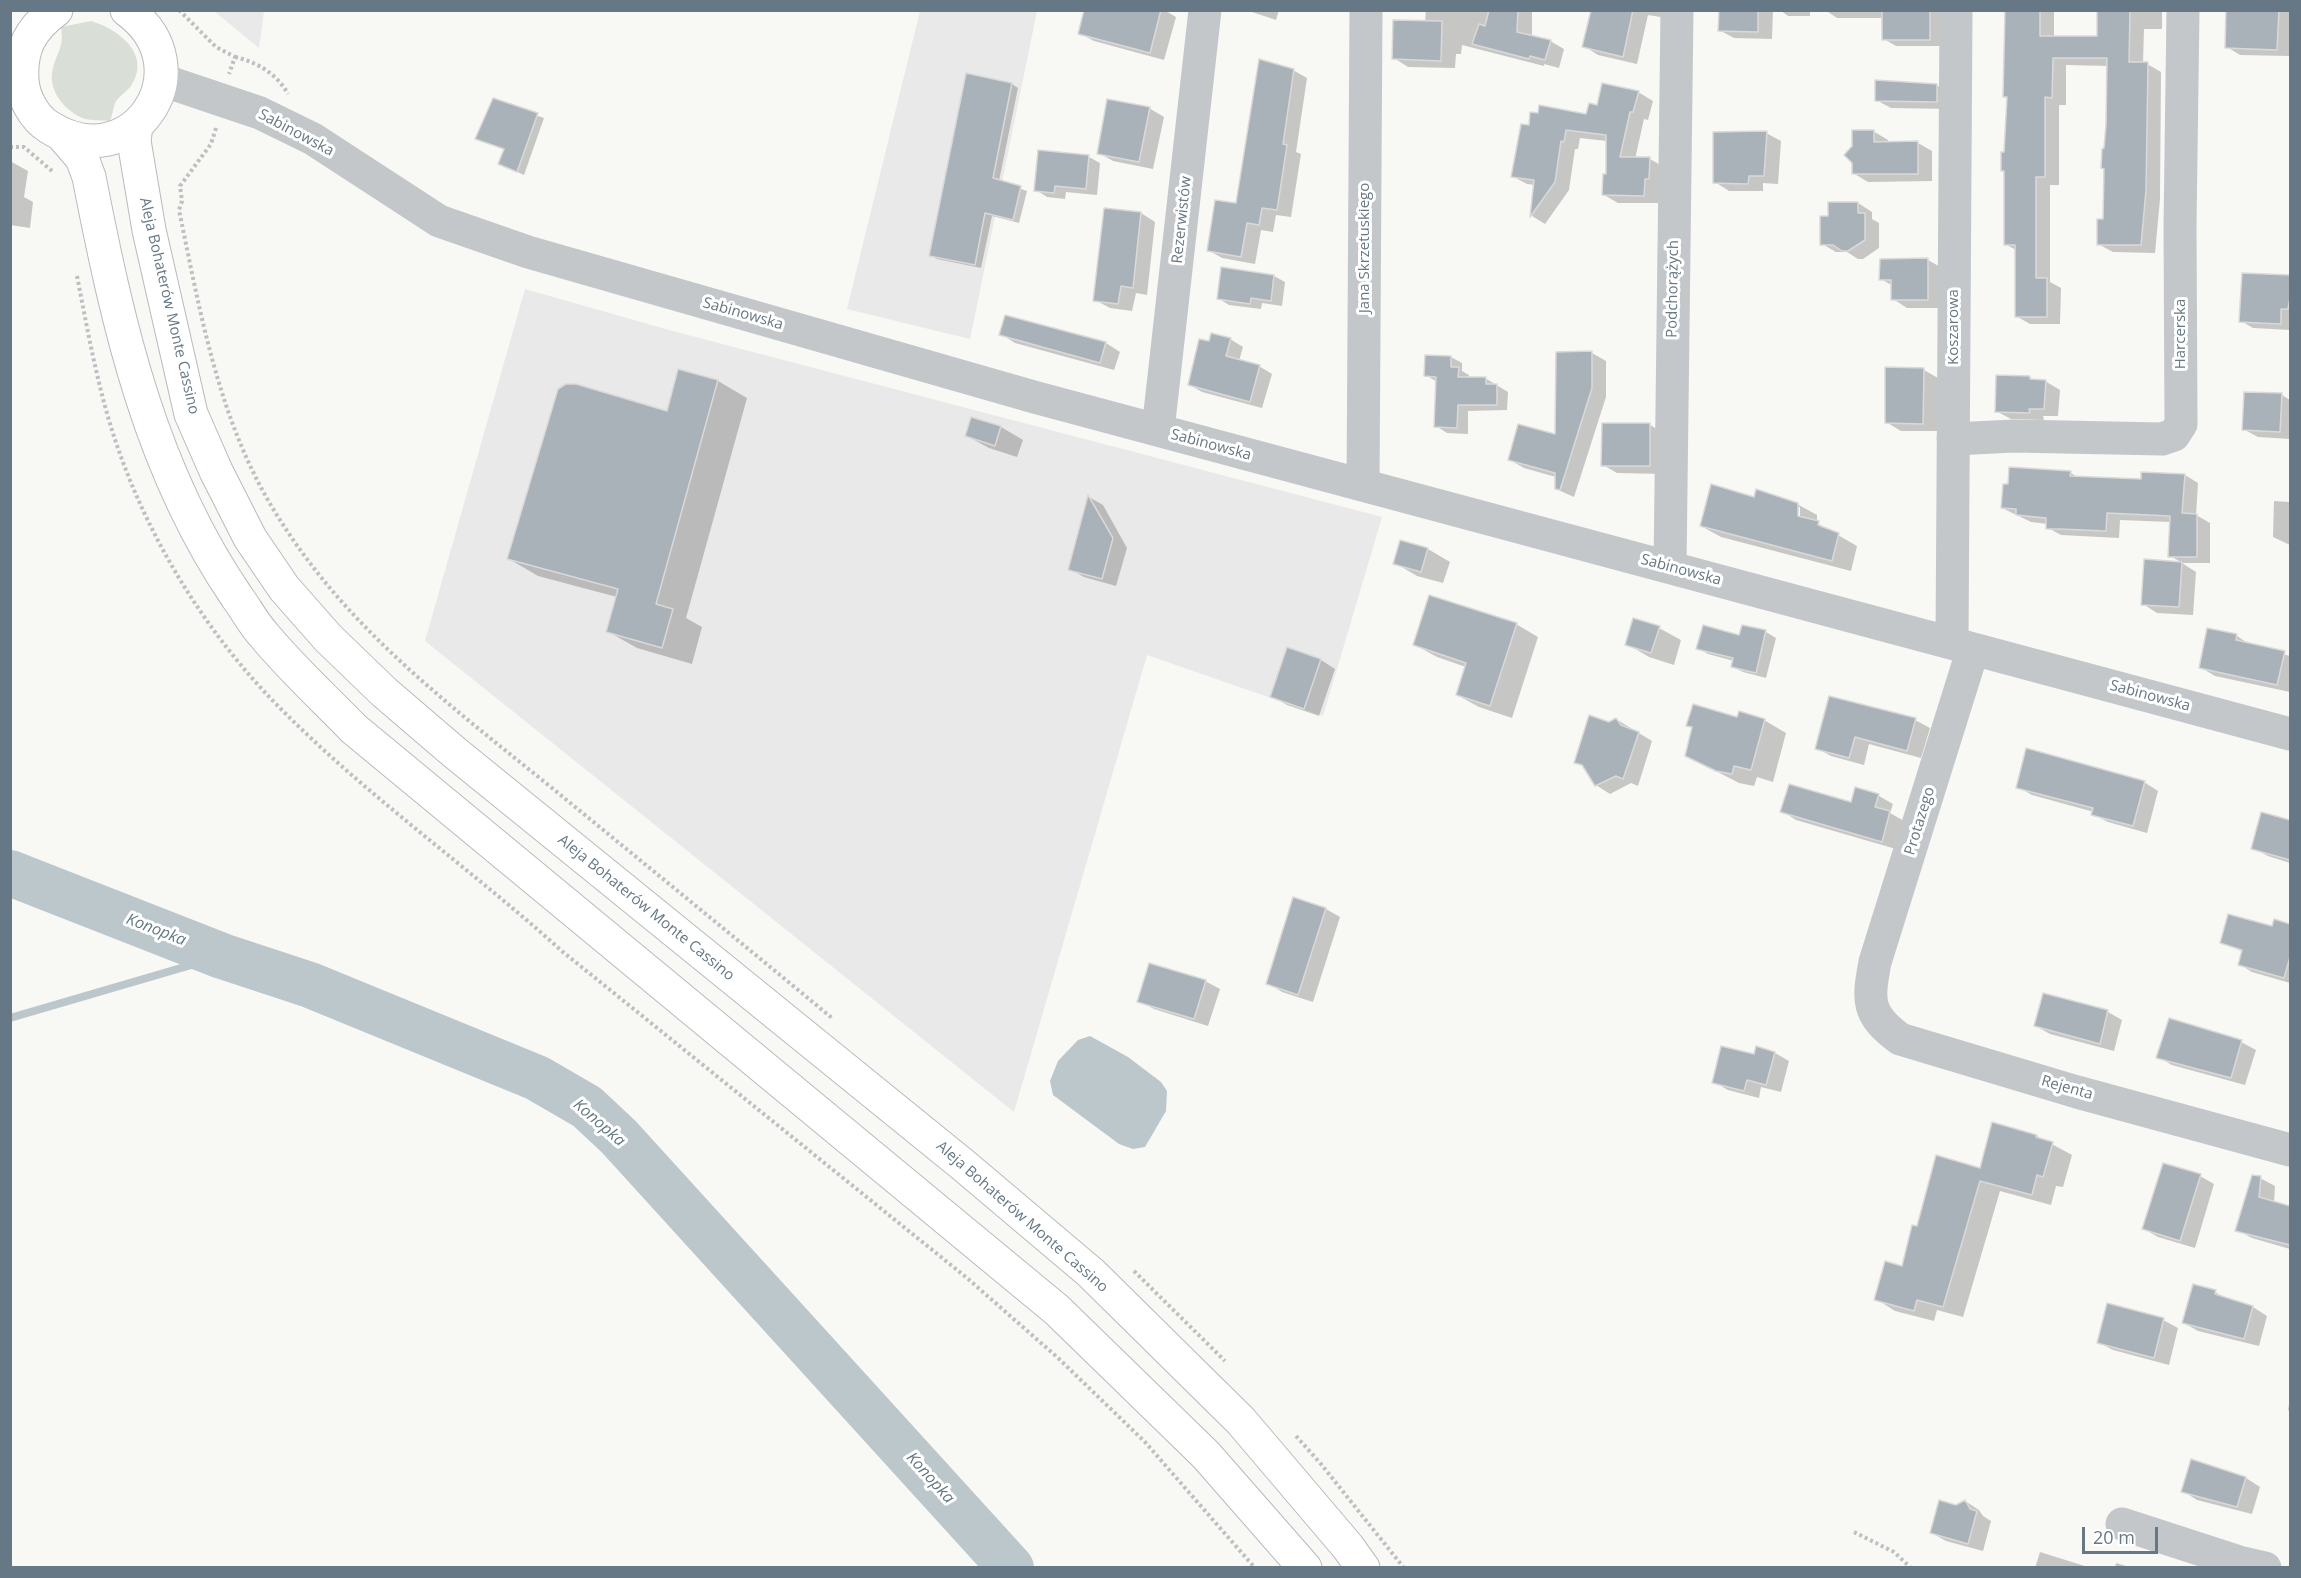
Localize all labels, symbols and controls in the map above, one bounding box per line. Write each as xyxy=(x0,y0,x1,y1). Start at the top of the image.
street label: Sabinowska xyxy=(255,106,337,160)
street label: Rezerwistów xyxy=(1168,175,1196,265)
street label: Jana Skrzetuskiego xyxy=(1356,183,1374,313)
street label: Aleja Bohaterów Monte Cassino xyxy=(135,196,203,416)
street label: Podchorążych xyxy=(1663,240,1683,338)
street label: Koszarowa xyxy=(1945,289,1963,365)
street label: Sabinowska xyxy=(701,294,785,334)
street label: Harcerska xyxy=(2172,299,2190,369)
street label: Sabinowska xyxy=(1169,426,1253,464)
street label: Sabinowska xyxy=(1639,551,1723,589)
street label: Sabinowska xyxy=(2108,677,2192,715)
street label: Protazego xyxy=(1901,785,1939,857)
street label: Aleja Bohaterów Monte Cassino xyxy=(554,831,738,985)
water label: Konopka xyxy=(123,910,189,950)
street label: Rejenta xyxy=(2039,1072,2095,1104)
water label: Konopka xyxy=(569,1095,629,1151)
street label: Aleja Bohaterów Monte Cassino xyxy=(932,1137,1112,1297)
water label: Konopka xyxy=(902,1448,958,1508)
scale bar xyxy=(2085,1515,2162,1553)
text: 20 m xyxy=(2093,1525,2135,1549)

